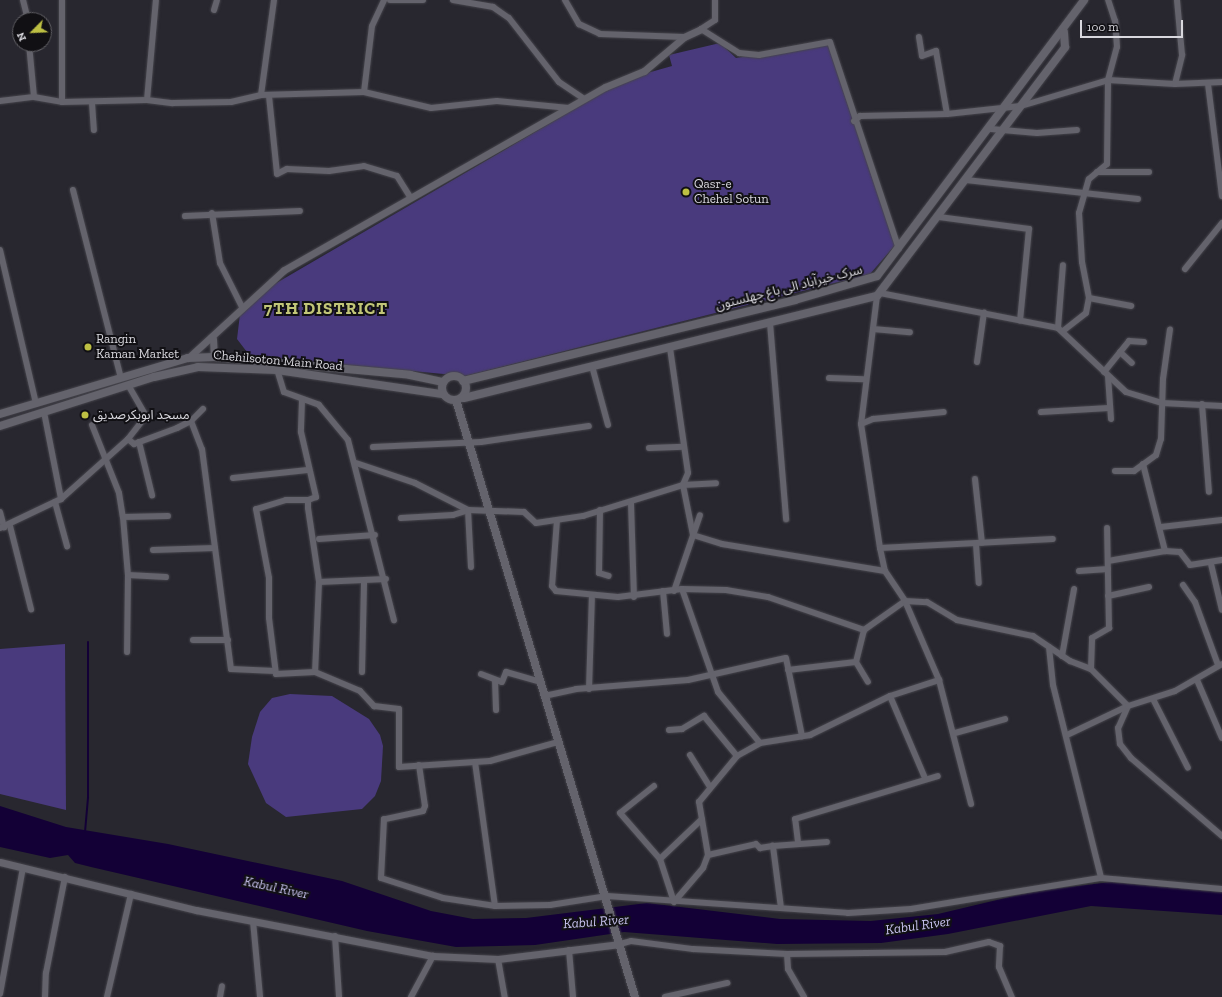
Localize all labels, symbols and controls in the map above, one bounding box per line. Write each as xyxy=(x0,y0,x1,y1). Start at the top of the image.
north arrow xyxy=(12,12,52,52)
scale bar xyxy=(1082,12,1185,38)
text: 100 m xyxy=(1087,20,1119,34)
text: N xyxy=(14,30,29,43)
place label: Qasr-e Chehel Sotun xyxy=(694,177,769,208)
marker: Qasr-e Chehel Sotun xyxy=(681,187,691,197)
street label: سرک خیرآباد الی باغ چهلستون xyxy=(714,262,864,314)
district label: 7TH DISTRICT xyxy=(264,299,388,319)
place label: Rangin Kaman Market xyxy=(96,332,179,363)
marker: Rangin Kaman Market xyxy=(83,342,93,352)
street label: Chehilsoton Main Road xyxy=(213,348,343,374)
place label: مسجد ابوبکرصدیق xyxy=(93,407,190,423)
marker: مسجد ابوبکرصدیق xyxy=(80,410,90,420)
water label: Kabul River xyxy=(242,873,310,903)
water label: Kabul River xyxy=(563,911,629,933)
water label: Kabul River xyxy=(884,913,952,939)

